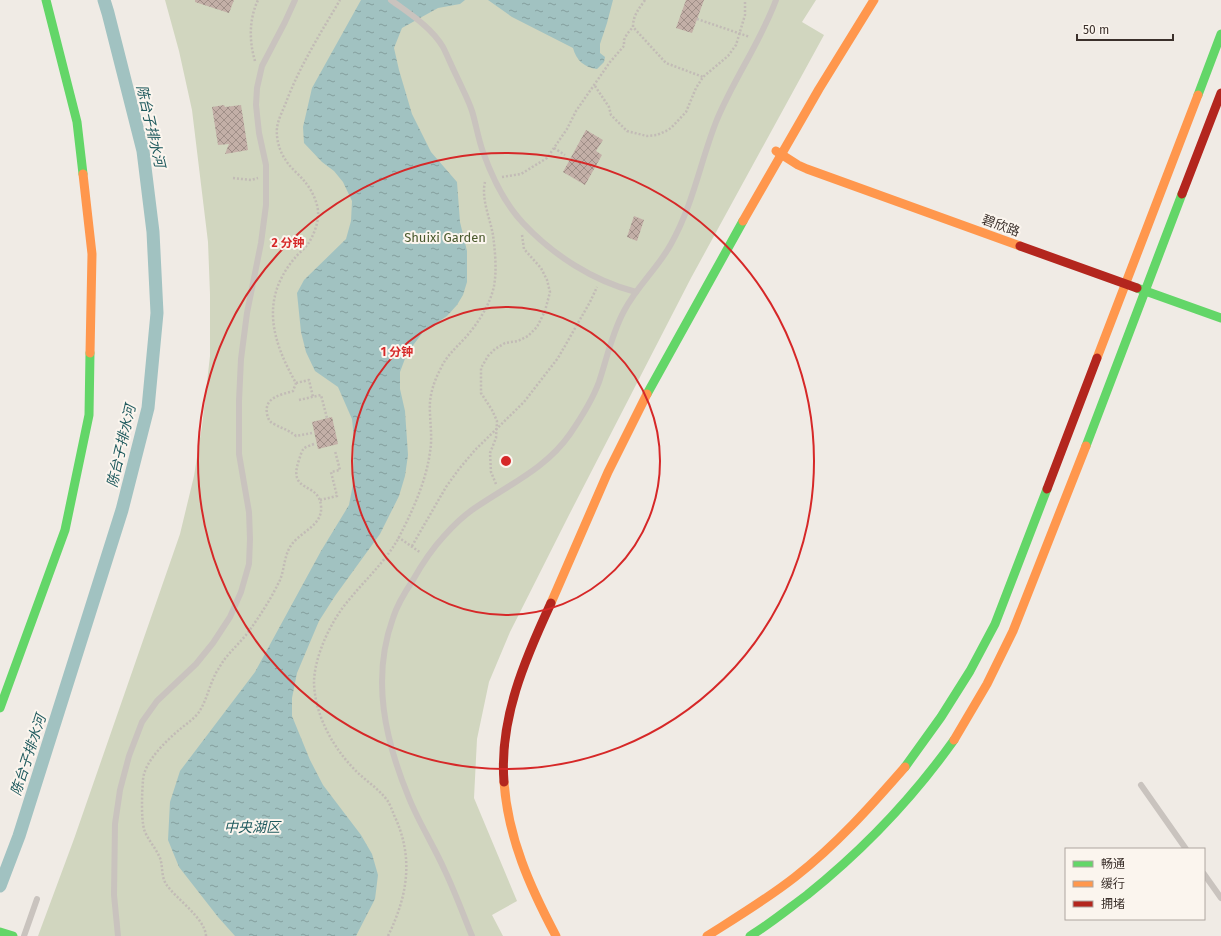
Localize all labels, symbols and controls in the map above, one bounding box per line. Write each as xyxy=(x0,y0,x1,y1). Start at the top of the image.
scale bar xyxy=(1077,16,1173,42)
text: 50 m xyxy=(1083,23,1109,37)
water label: 陈台子排水河 xyxy=(133,83,169,172)
street label: 碧欣路 xyxy=(980,212,1022,239)
park label: Shuixi Garden xyxy=(404,230,486,245)
text: 2 分钟 xyxy=(271,236,305,250)
text: 1 分钟 xyxy=(381,345,413,359)
water label: 陈台子排水河 xyxy=(104,400,140,489)
centre of rings xyxy=(499,454,513,468)
water label: 陈台子排水河 xyxy=(7,710,50,798)
water label: 中央湖区 xyxy=(224,819,282,836)
legend xyxy=(1065,848,1205,920)
text: 畅通 xyxy=(1101,857,1125,871)
text: 缓行 xyxy=(1101,877,1125,891)
text: 拥堵 xyxy=(1101,897,1125,911)

